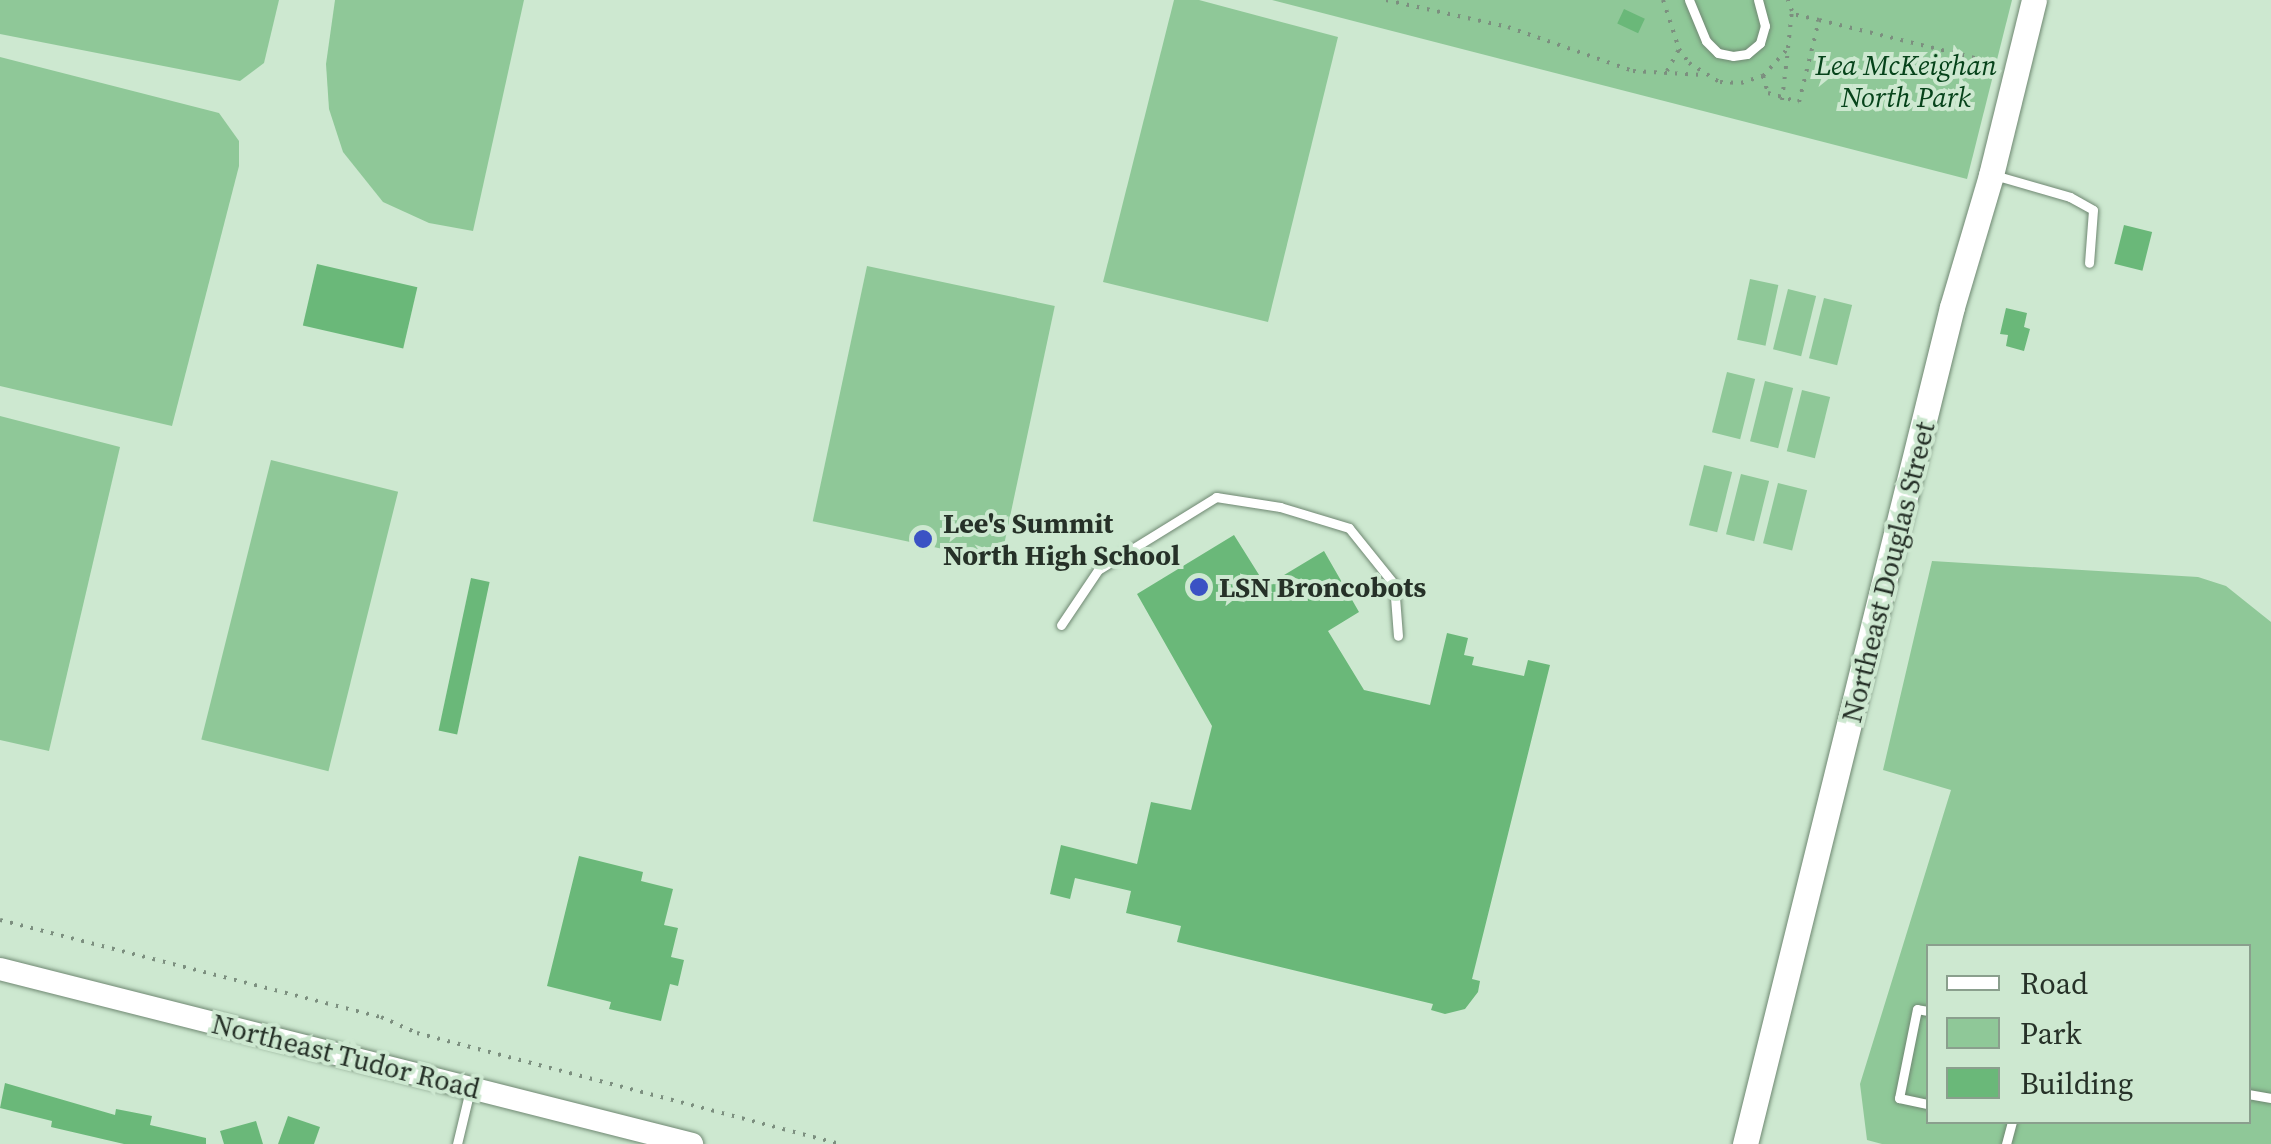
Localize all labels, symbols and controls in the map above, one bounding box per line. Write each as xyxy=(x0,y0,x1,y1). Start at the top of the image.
park label: Lea McKeighan North Park xyxy=(1815,48,1997,114)
street label: Northeast Douglas Street xyxy=(1834,418,1942,726)
place label: Lee's Summit North High School xyxy=(943,506,1180,572)
marker: Lee's Summit North High School xyxy=(912,528,934,550)
place label: LSN Broncobots xyxy=(1219,570,1426,604)
marker: LSN Broncobots xyxy=(1188,576,1210,598)
legend xyxy=(1926,944,2251,1124)
text: Road xyxy=(2020,963,2088,1004)
street label: Northeast Tudor Road xyxy=(208,1006,484,1106)
text: Park xyxy=(2020,1013,2082,1054)
text: Building xyxy=(2020,1063,2133,1104)

